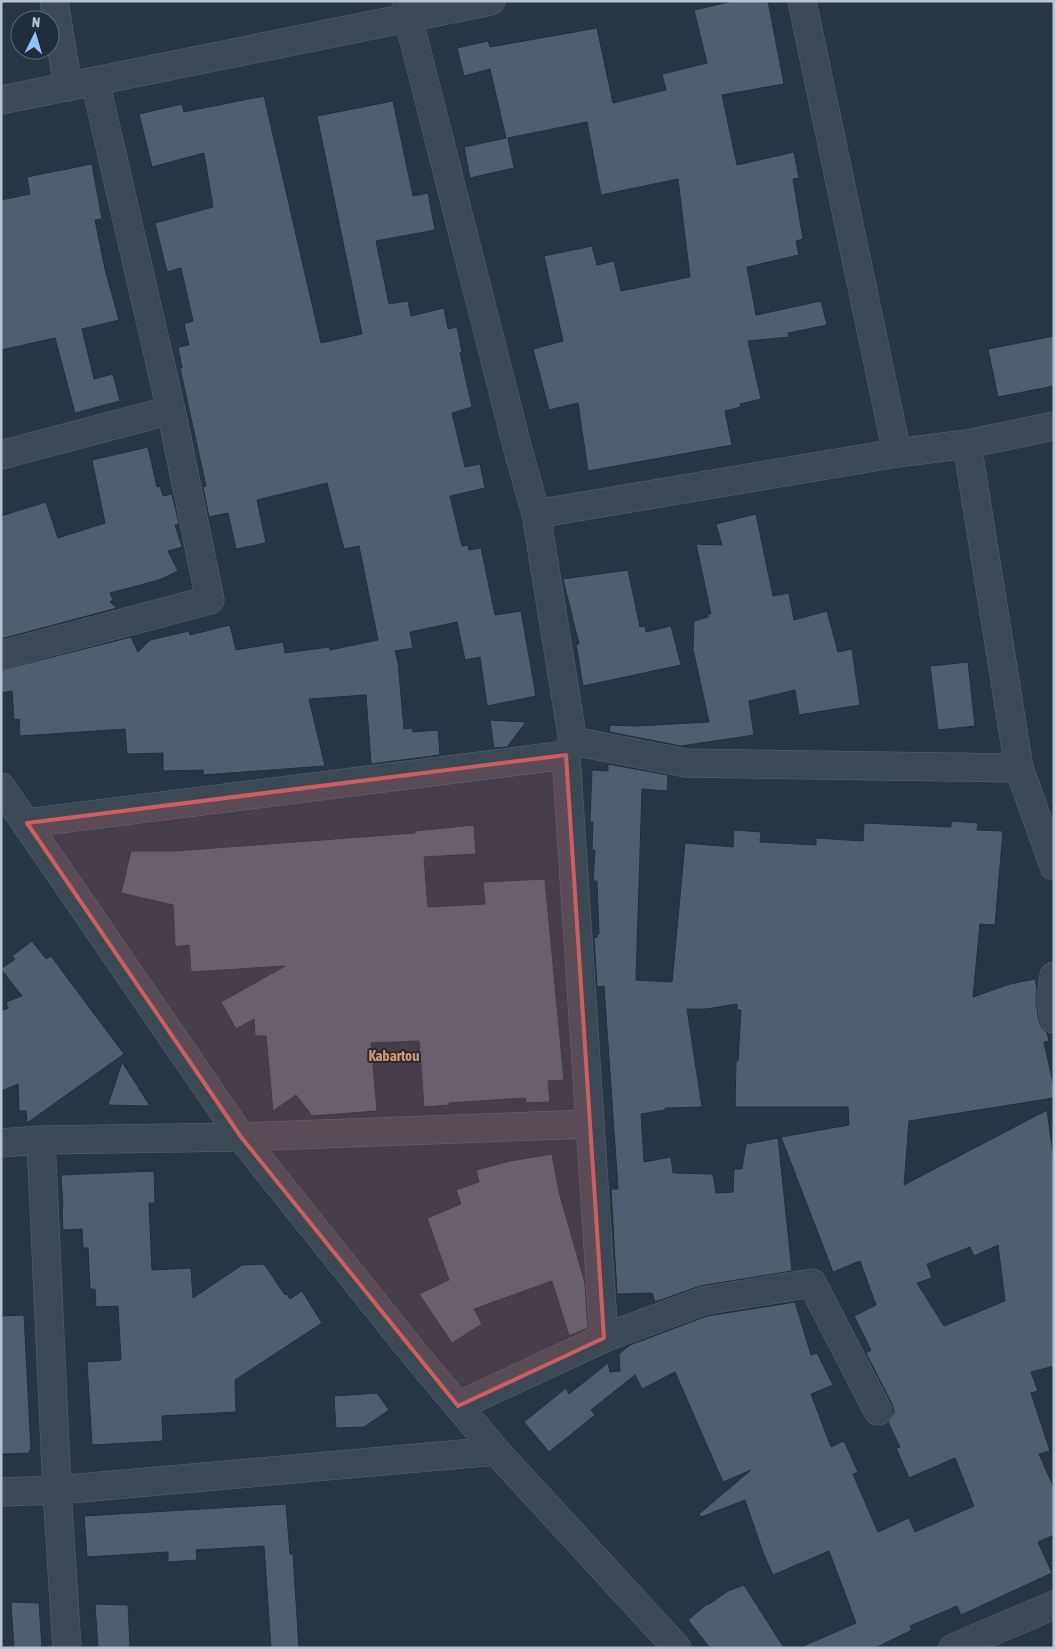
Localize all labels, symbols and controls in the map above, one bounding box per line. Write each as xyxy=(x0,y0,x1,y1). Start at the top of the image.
north arrow xyxy=(10,10,60,60)
text: N xyxy=(31,14,41,30)
district label: Kabartou xyxy=(369,1047,419,1064)

